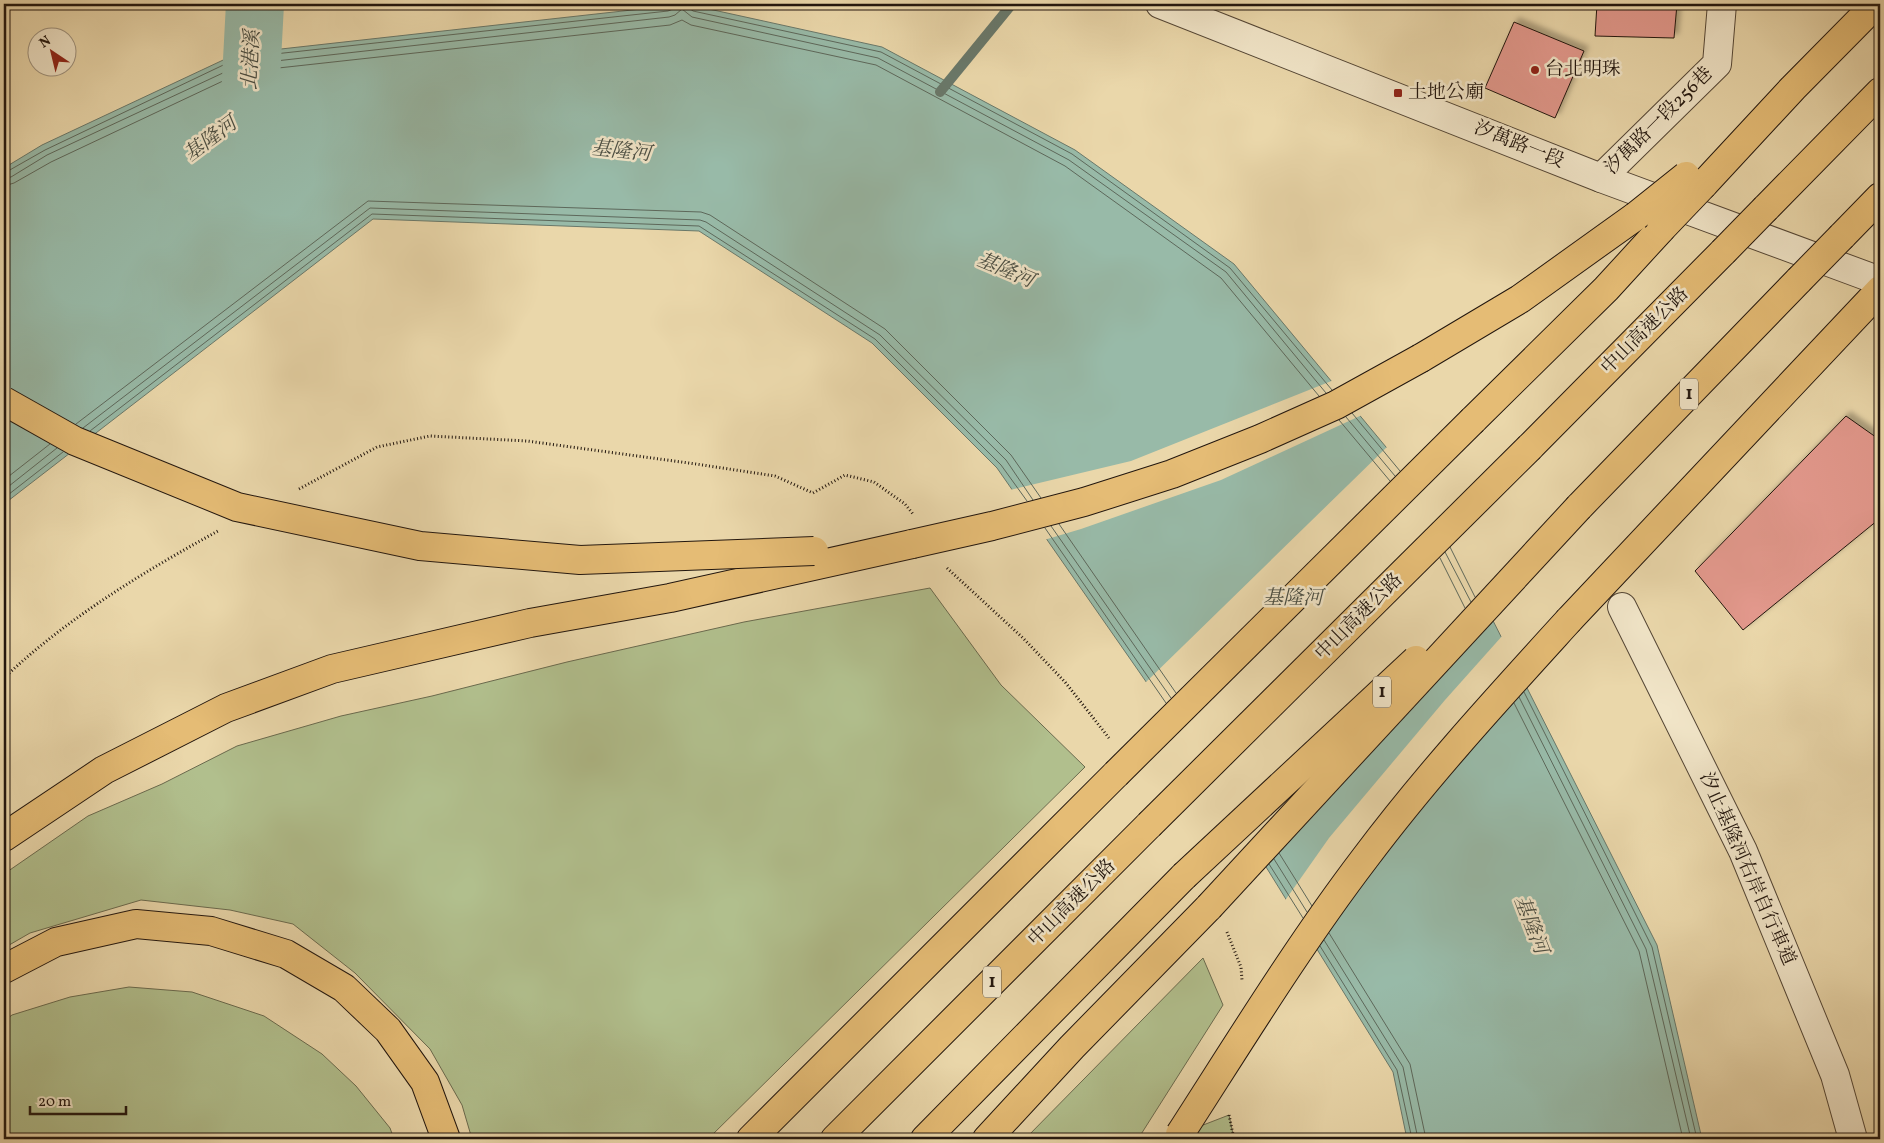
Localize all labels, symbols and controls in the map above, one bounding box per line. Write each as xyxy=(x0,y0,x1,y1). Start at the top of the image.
water label: 北港溪 xyxy=(236,27,268,91)
north arrow xyxy=(28,28,78,78)
text: N xyxy=(36,32,55,53)
place label: 台北明珠 xyxy=(1545,57,1621,83)
street label: 汐萬路一段256巷 xyxy=(1599,61,1719,181)
marker: 台北明珠 xyxy=(1529,64,1541,76)
place label: 土地公廟 xyxy=(1408,80,1484,106)
marker: 土地公廟 xyxy=(1392,87,1404,99)
water label: 基隆河 xyxy=(179,109,246,169)
street label: 汐萬路一段 xyxy=(1470,115,1568,175)
water label: 基隆河 xyxy=(590,135,655,169)
water label: 基隆河 xyxy=(972,246,1041,297)
street label: 中山高速公路 xyxy=(1595,281,1695,381)
road number: 1 xyxy=(1680,378,1698,409)
street label: 中山高速公路 xyxy=(1309,567,1409,667)
water label: 基隆河 xyxy=(1263,585,1326,613)
road number: 1 xyxy=(1373,676,1391,708)
street label: 汐止基隆河右岸自行車道 xyxy=(1693,768,1801,970)
street label: 中山高速公路 xyxy=(1022,853,1122,953)
water label: 基隆河 xyxy=(1506,892,1555,961)
road number: 1 xyxy=(983,966,1001,998)
scale bar xyxy=(30,1083,126,1115)
text: 20 m xyxy=(38,1092,71,1113)

